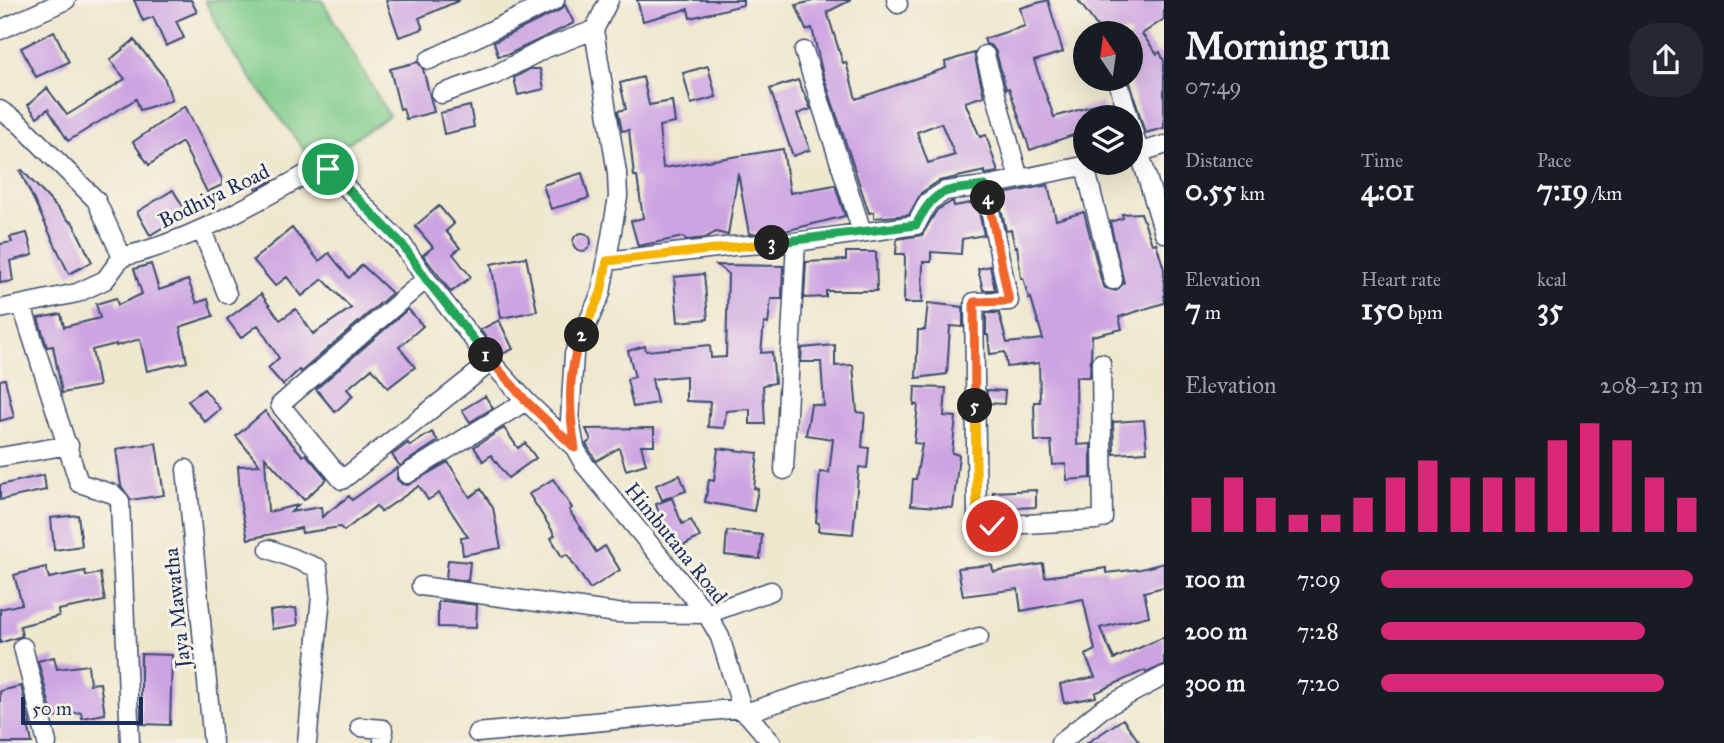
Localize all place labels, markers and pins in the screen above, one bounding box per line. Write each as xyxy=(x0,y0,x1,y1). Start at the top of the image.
pin xyxy=(298,139,358,199)
pin: 4 xyxy=(970,180,1006,216)
pin: 3 xyxy=(754,226,790,260)
pin: 2 xyxy=(564,318,600,352)
pin: 1 xyxy=(468,338,504,372)
pin: 5 xyxy=(958,388,992,424)
pin xyxy=(962,496,1022,556)

